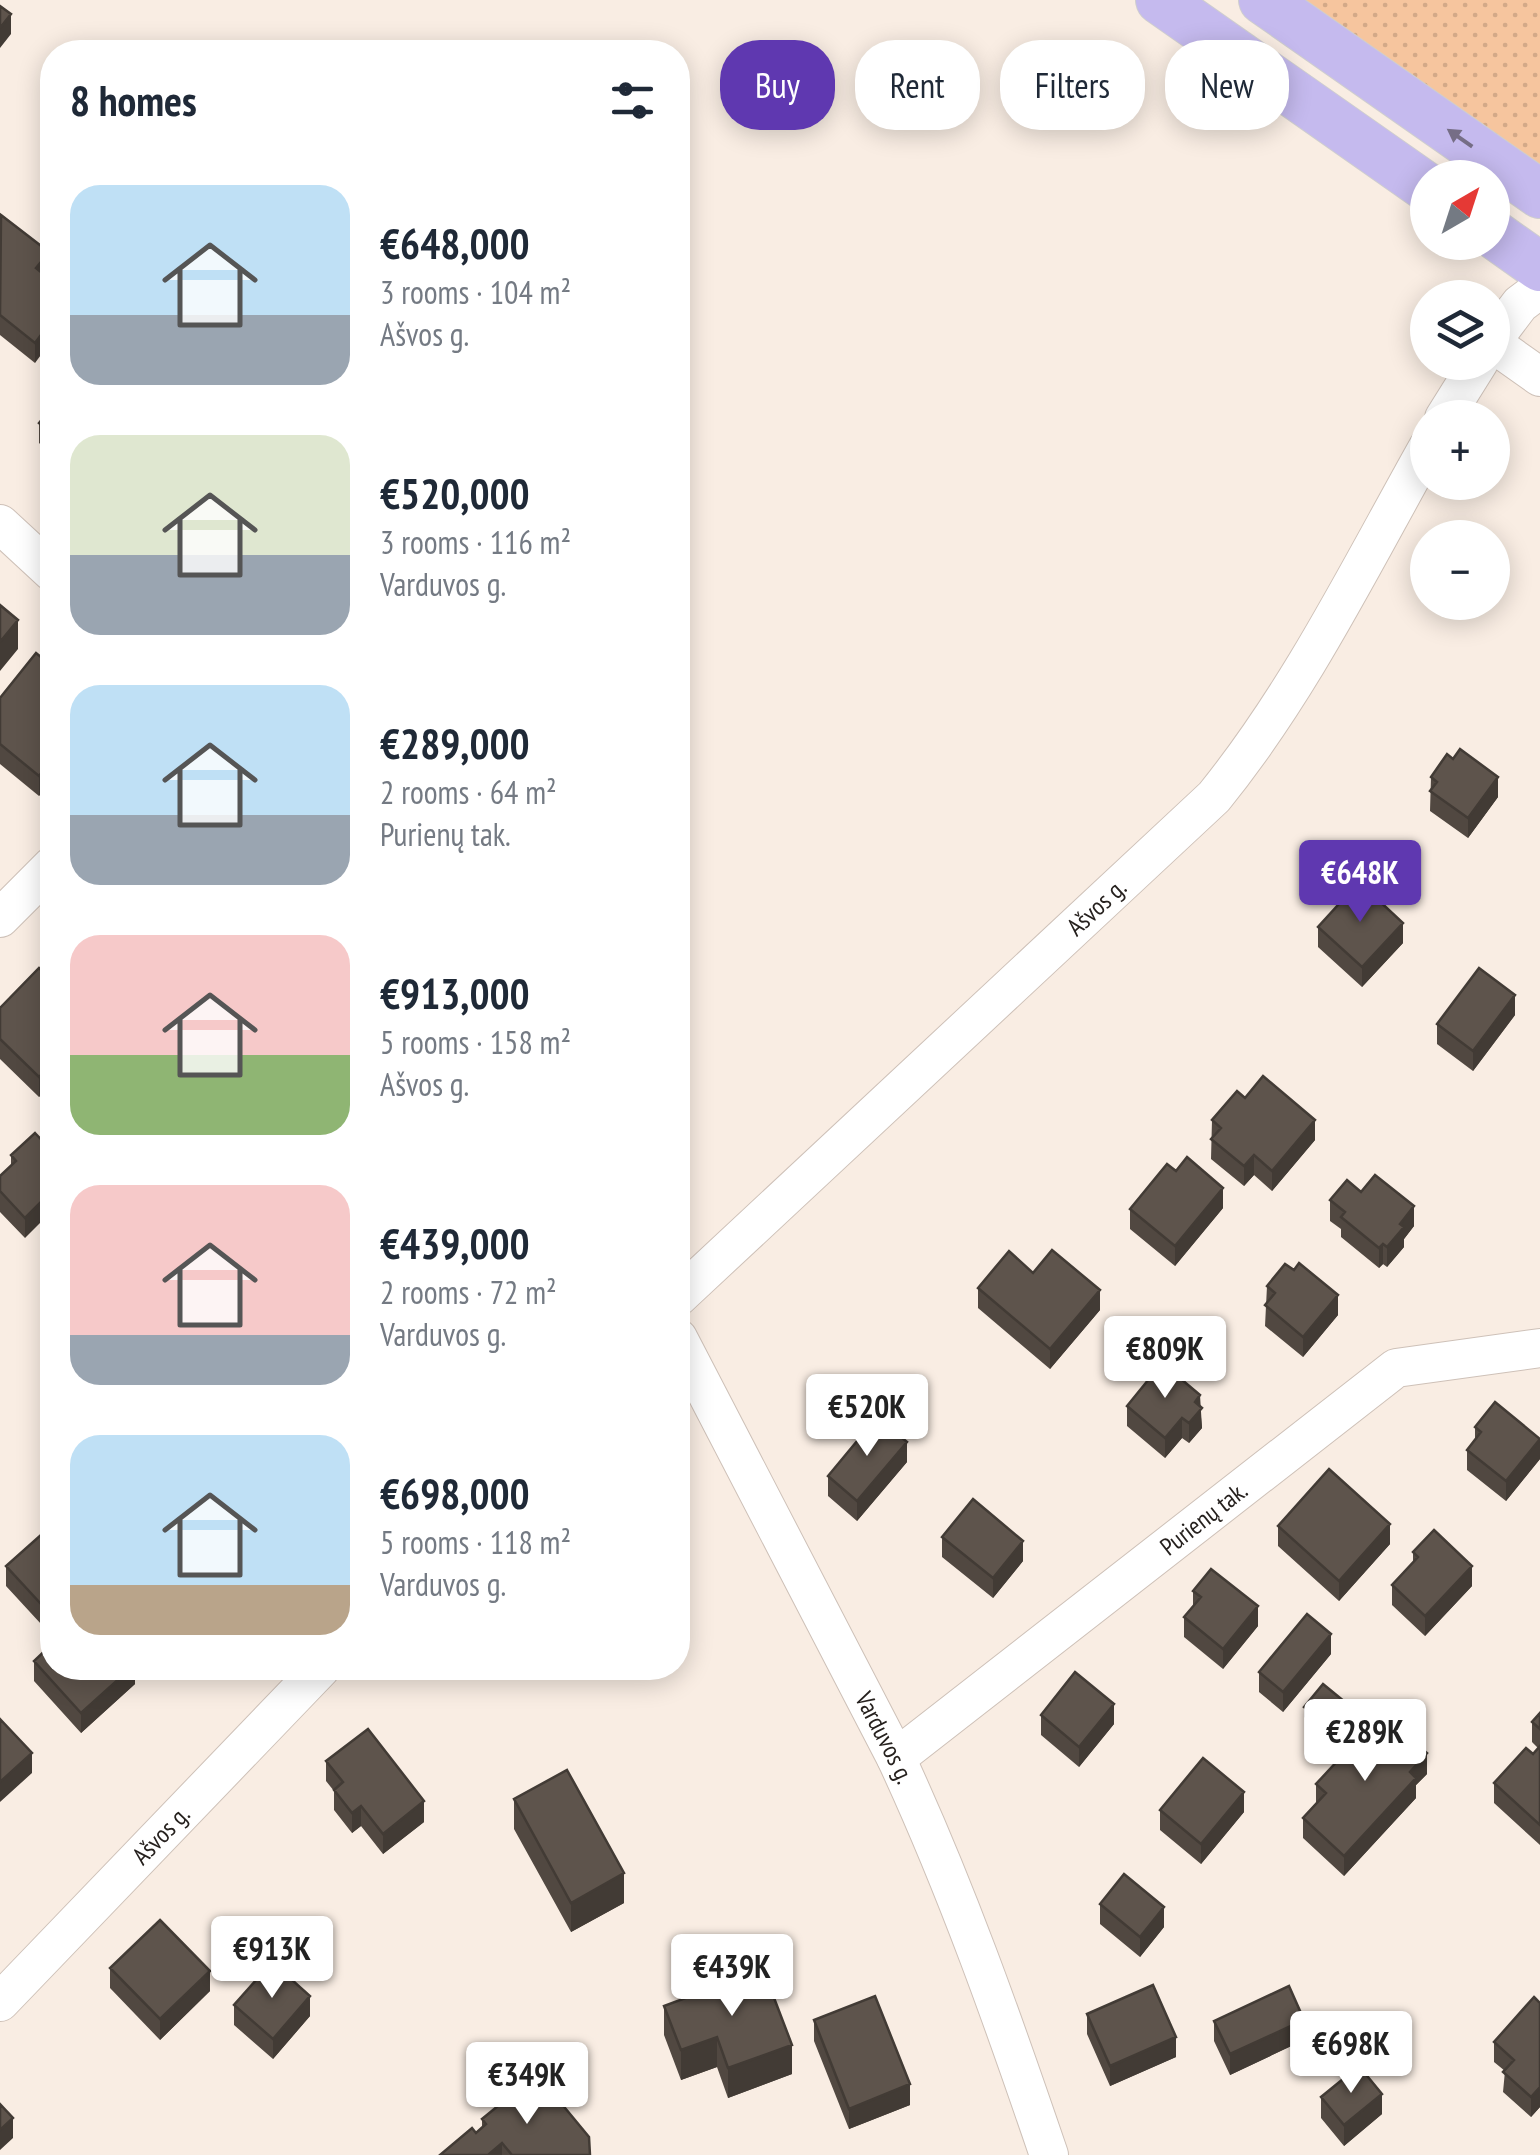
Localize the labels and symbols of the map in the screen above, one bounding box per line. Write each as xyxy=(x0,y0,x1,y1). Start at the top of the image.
one-way arrow xyxy=(1447,129,1473,148)
north arrow xyxy=(1410,160,1510,260)
pin: €648K xyxy=(1290,840,1430,925)
street label: Ašvos g. xyxy=(1060,871,1133,942)
pin: €809K xyxy=(1095,1316,1235,1401)
pin: €520K xyxy=(797,1374,937,1459)
street label: Purienų tak. xyxy=(1153,1474,1254,1562)
street label: Varduvos g. xyxy=(848,1685,921,1788)
pin: €289K xyxy=(1295,1699,1435,1784)
street label: Ašvos g. xyxy=(125,1798,196,1871)
pin: €913K xyxy=(202,1916,342,2001)
pin: €439K xyxy=(662,1934,802,2019)
pin: €698K xyxy=(1281,2011,1421,2096)
pin: €349K xyxy=(457,2042,597,2127)

